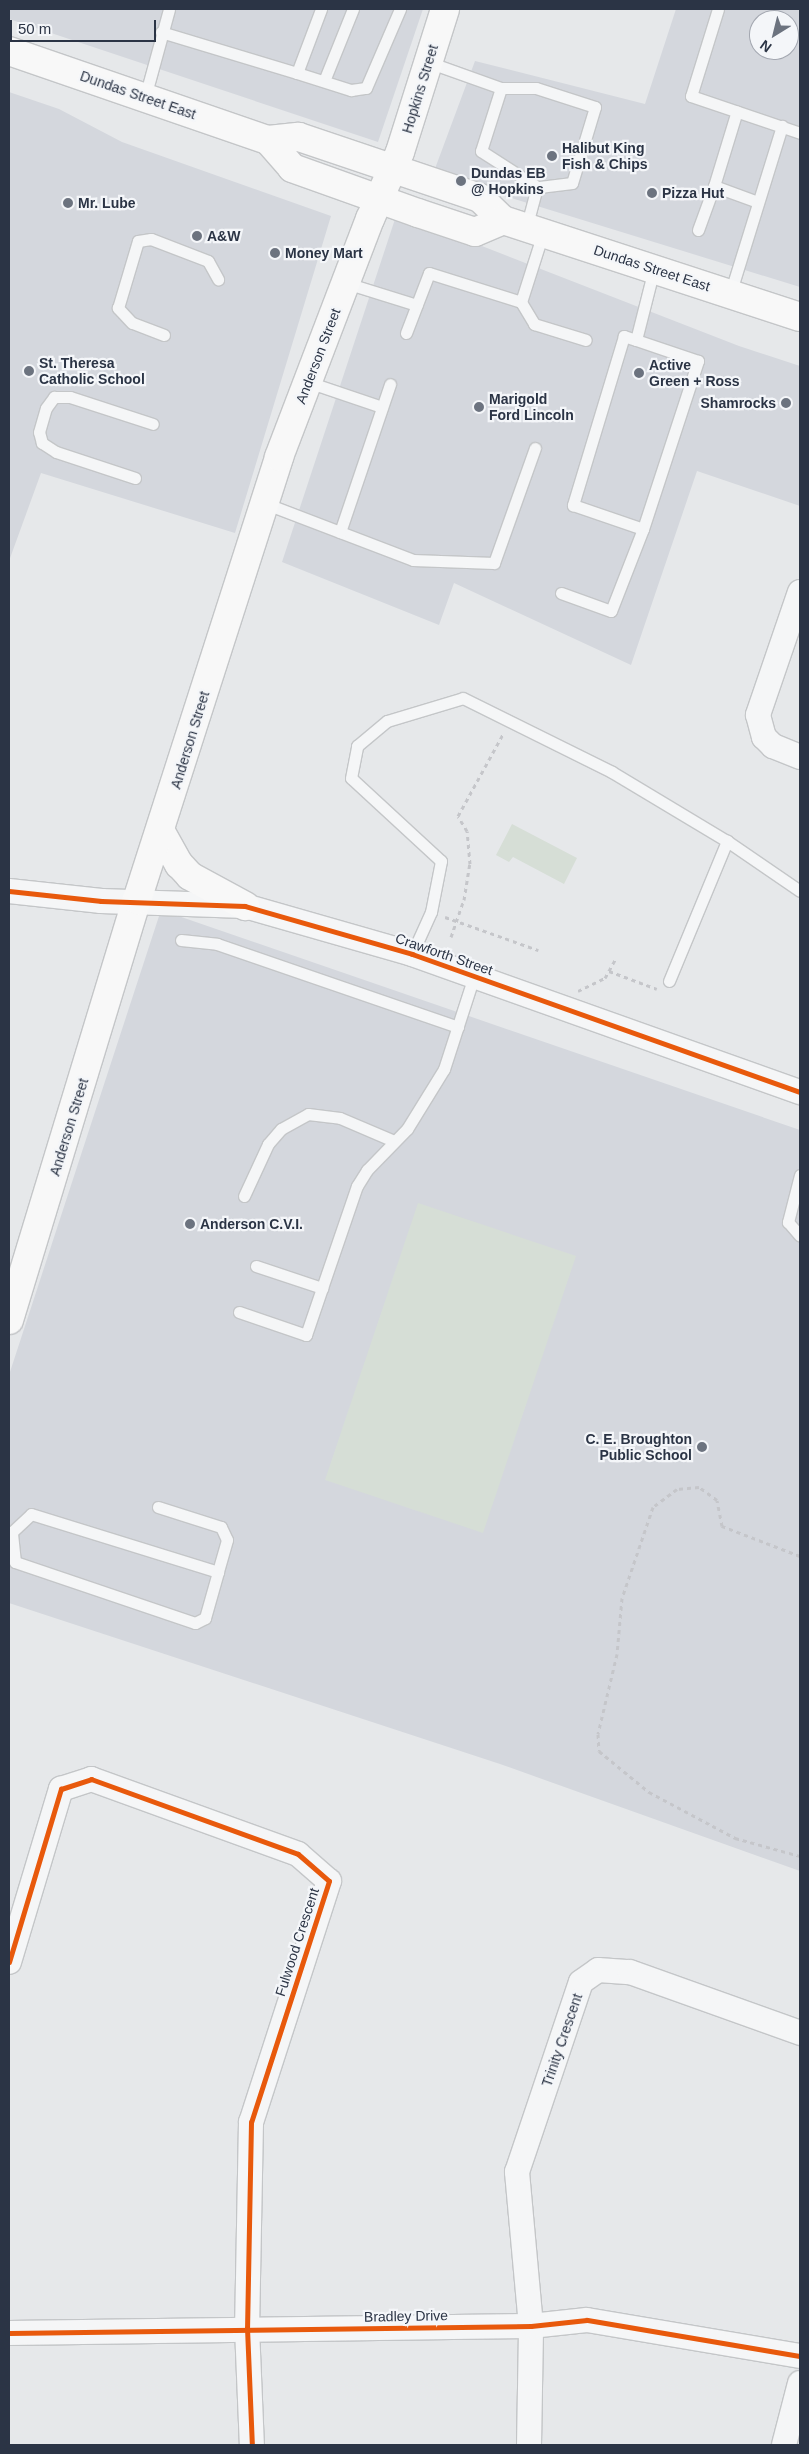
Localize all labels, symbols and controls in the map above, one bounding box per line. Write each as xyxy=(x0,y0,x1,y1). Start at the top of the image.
scale bar xyxy=(12,10,159,42)
north arrow xyxy=(749,10,799,60)
text: 50 m xyxy=(18,20,51,37)
text: N xyxy=(757,37,775,56)
street label: Hopkins Street xyxy=(399,43,441,135)
street label: Dundas Street East xyxy=(78,67,198,123)
place label: Halibut King Fish & Chips xyxy=(562,140,648,172)
marker: Halibut King Fish & Chips xyxy=(546,150,558,162)
place label: Dundas EB @ Hopkins xyxy=(471,165,546,198)
marker: Dundas EB @ Hopkins xyxy=(455,175,467,187)
place label: Pizza Hut xyxy=(662,185,724,201)
marker: Pizza Hut xyxy=(646,187,658,199)
place label: Mr. Lube xyxy=(78,195,136,211)
marker: Mr. Lube xyxy=(62,197,74,209)
place label: A&W xyxy=(207,228,240,244)
marker: A&W xyxy=(191,230,203,242)
street label: Dundas Street East xyxy=(592,241,712,295)
place label: Money Mart xyxy=(285,245,363,261)
marker: Money Mart xyxy=(269,247,281,259)
street label: Anderson Street xyxy=(292,306,344,406)
place label: St. Theresa Catholic School xyxy=(39,355,145,388)
place label: Active Green + Ross xyxy=(649,357,740,390)
marker: St. Theresa Catholic School xyxy=(23,365,35,377)
marker: Active Green + Ross xyxy=(633,367,645,379)
place label: Marigold Ford Lincoln xyxy=(489,391,574,424)
place label: Shamrocks xyxy=(701,395,776,411)
marker: Shamrocks xyxy=(780,397,792,409)
marker: Marigold Ford Lincoln xyxy=(473,401,485,413)
street label: Anderson Street xyxy=(167,689,213,791)
street label: Crawforth Street xyxy=(393,929,495,979)
street label: Anderson Street xyxy=(46,1076,92,1178)
place label: Anderson C.V.I. xyxy=(200,1216,303,1232)
marker: Anderson C.V.I. xyxy=(184,1218,196,1230)
place label: C. E. Broughton Public School xyxy=(585,1431,692,1464)
marker: C. E. Broughton Public School xyxy=(696,1441,708,1453)
street label: Fulwood Crescent xyxy=(272,1886,322,1998)
street label: Trinity Crescent xyxy=(538,1991,586,2089)
street label: Bradley Drive xyxy=(364,2307,448,2325)

